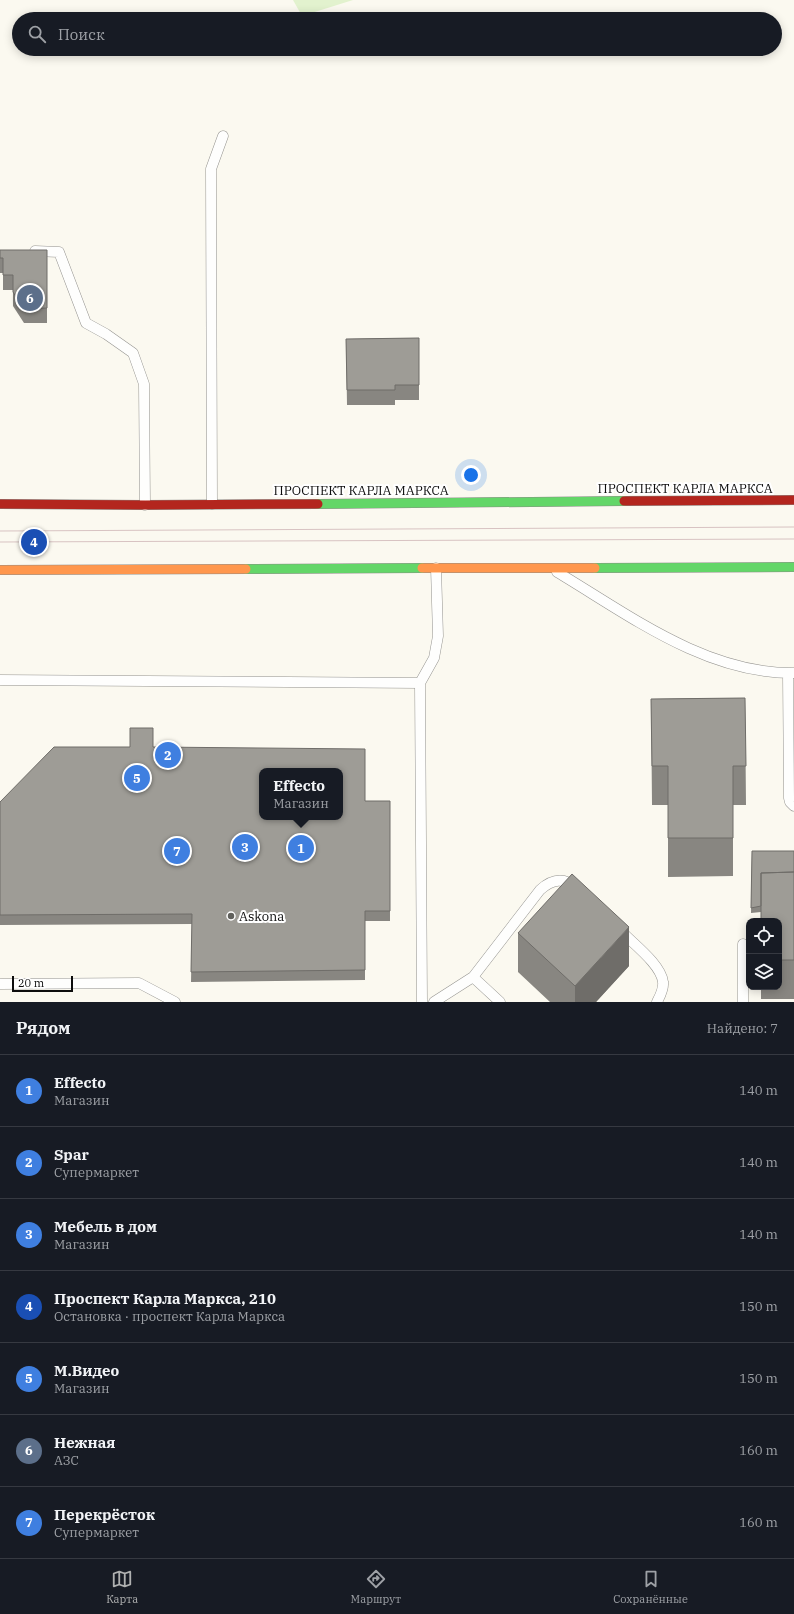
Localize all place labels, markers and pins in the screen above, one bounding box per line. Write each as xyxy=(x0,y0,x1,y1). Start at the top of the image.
pin: 6 xyxy=(17,283,43,313)
pin: 4 xyxy=(21,527,47,557)
pin: 2 xyxy=(155,740,181,770)
pin: 5 xyxy=(124,763,150,793)
pin: 3 xyxy=(232,832,258,862)
pin: 1 xyxy=(288,833,314,863)
pin: 7 xyxy=(164,836,190,866)
place label: Askona xyxy=(239,908,284,925)
marker: Askona xyxy=(226,911,236,921)

